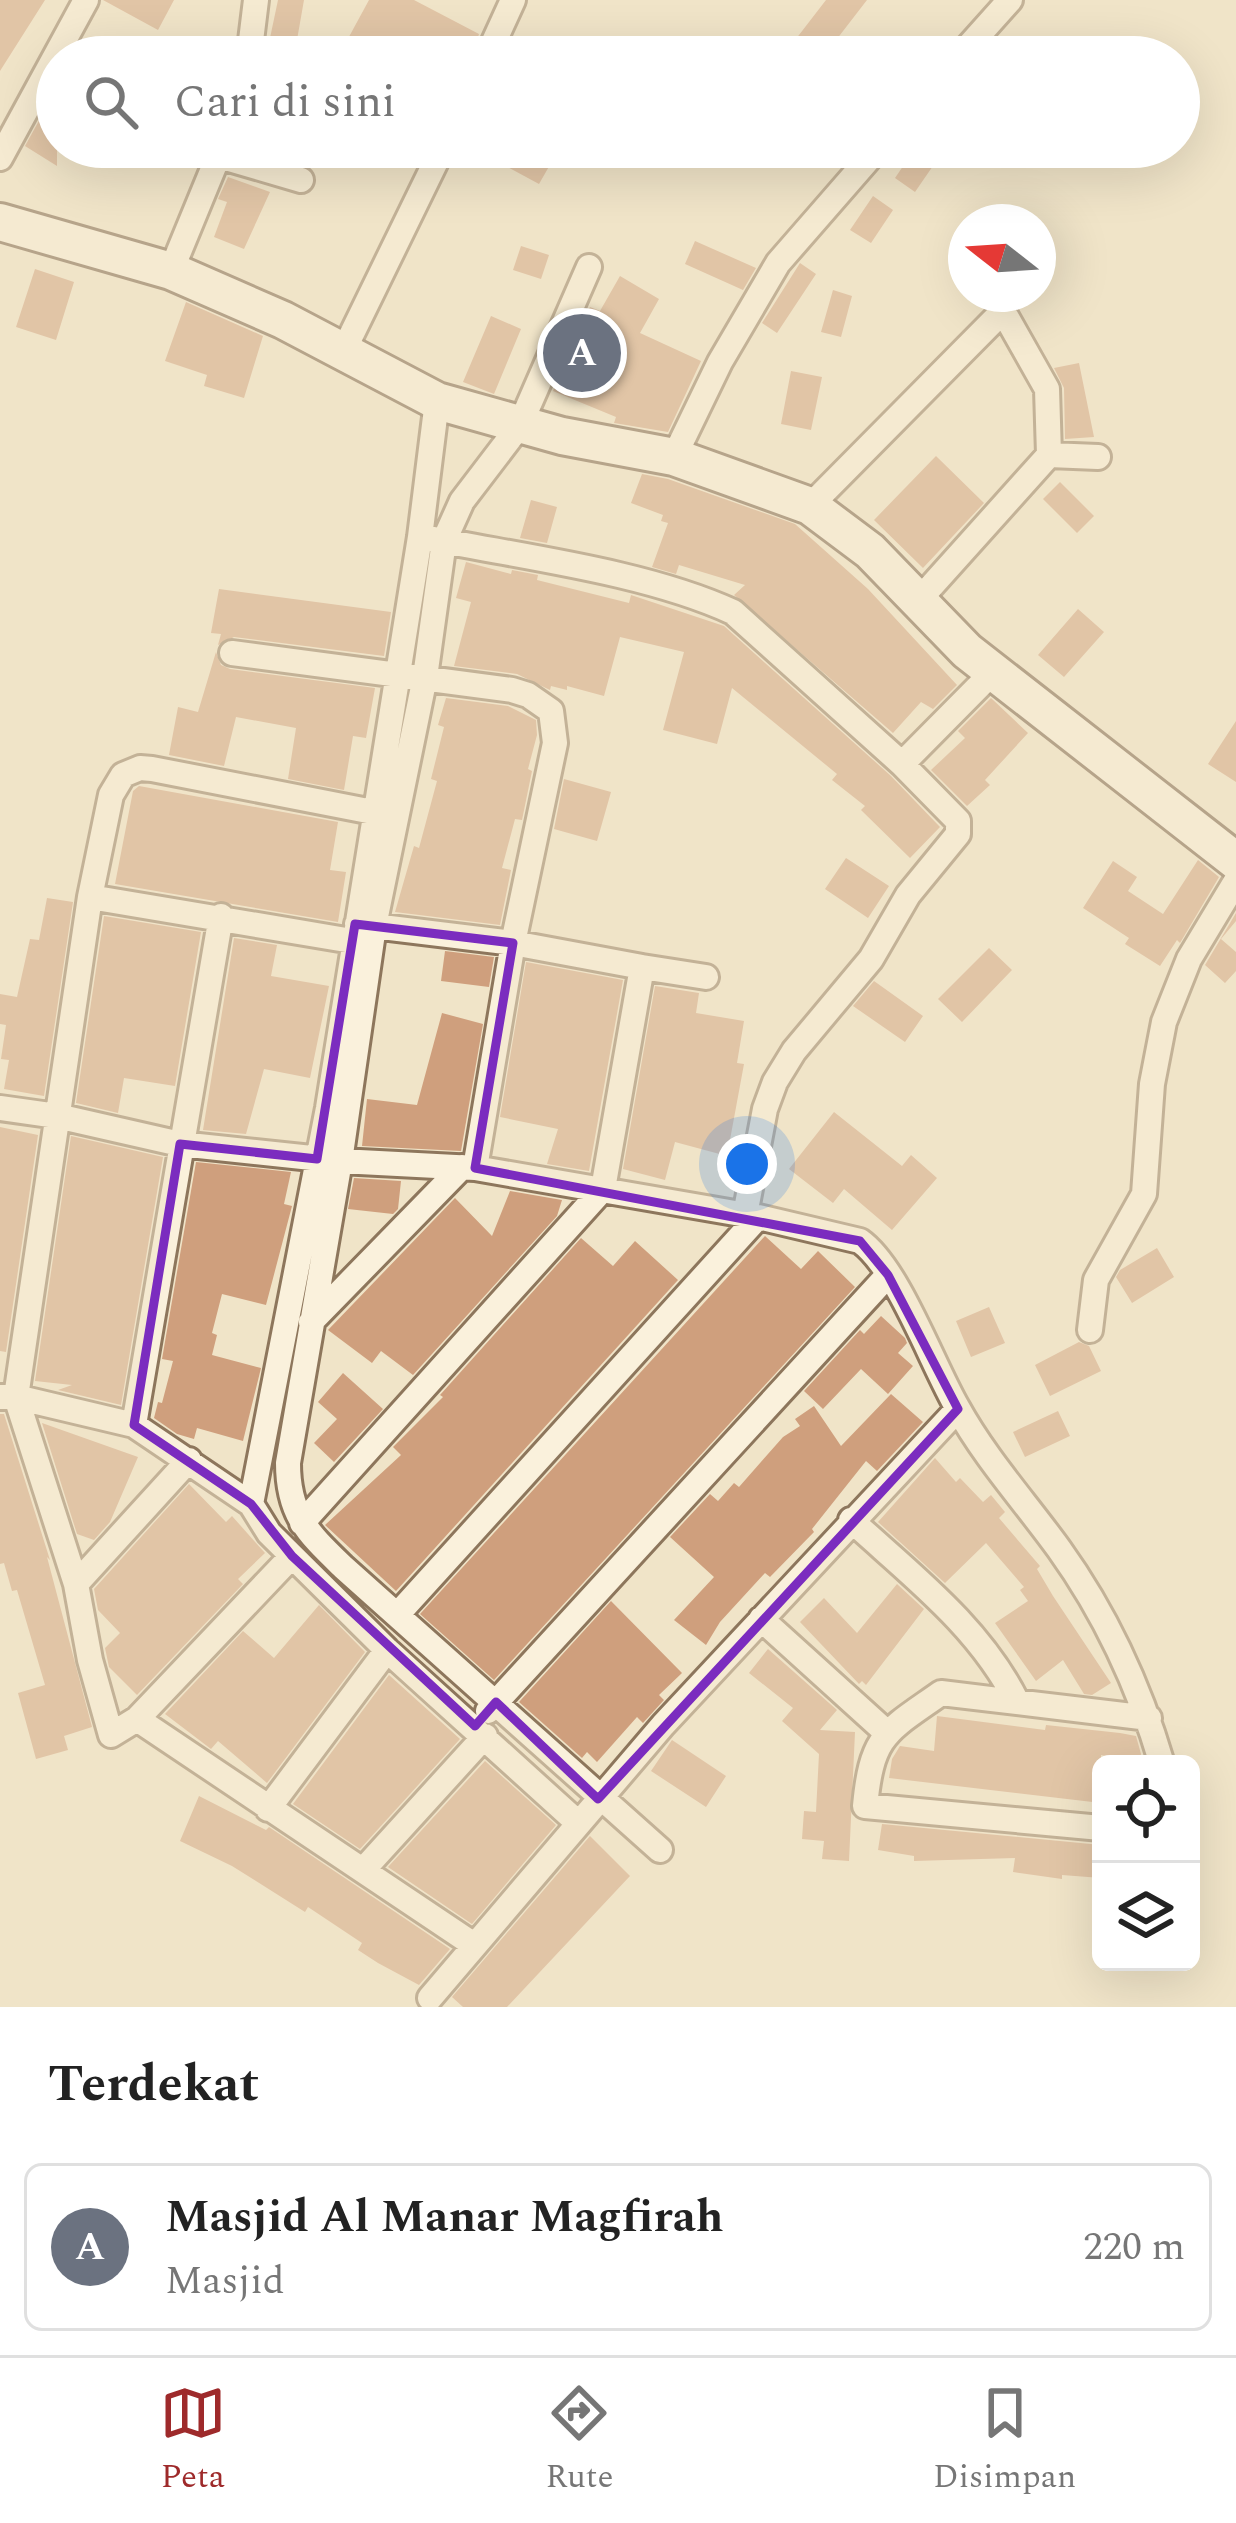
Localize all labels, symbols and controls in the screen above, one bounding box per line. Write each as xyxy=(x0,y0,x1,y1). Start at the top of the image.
search box xyxy=(36,36,1200,168)
text: Cari di sini xyxy=(174,68,396,137)
icon: search xyxy=(78,69,144,135)
north arrow xyxy=(948,204,1056,312)
pin: A xyxy=(543,308,621,398)
your location xyxy=(717,1134,777,1194)
map controls xyxy=(1092,1755,1200,1971)
button: locate xyxy=(1092,1755,1200,1863)
button: layers xyxy=(1092,1863,1200,1971)
text: Terdekat xyxy=(48,2046,259,2124)
text: Masjid Al Manar Magfirah xyxy=(165,2183,724,2252)
text: A xyxy=(75,2218,105,2277)
text: 220 m xyxy=(1083,2218,1185,2277)
text: Masjid xyxy=(165,2252,285,2311)
tab: Peta xyxy=(160,2380,226,2502)
tab: Rute xyxy=(545,2380,613,2502)
tab: Disimpan xyxy=(933,2380,1076,2502)

